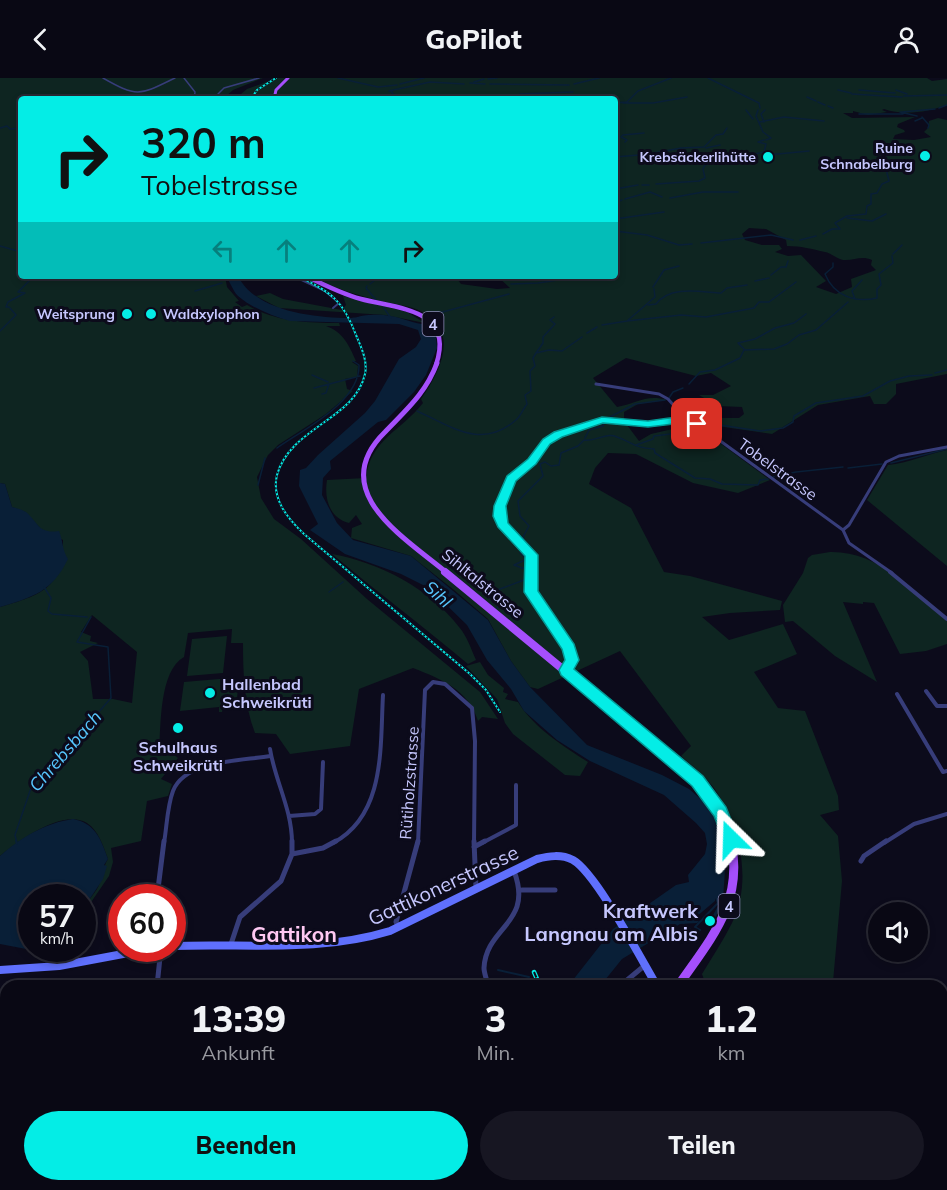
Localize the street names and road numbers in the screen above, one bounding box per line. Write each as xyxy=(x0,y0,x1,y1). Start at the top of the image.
road number: 4 xyxy=(422,312,444,336)
street label: Tobelstrasse xyxy=(734,434,822,504)
street label: Sihltalstrasse xyxy=(438,544,528,622)
street label: Rütiholzstrasse xyxy=(395,726,423,840)
street label: Gattikonerstrasse xyxy=(364,839,522,931)
road number: 4 xyxy=(718,894,740,918)

